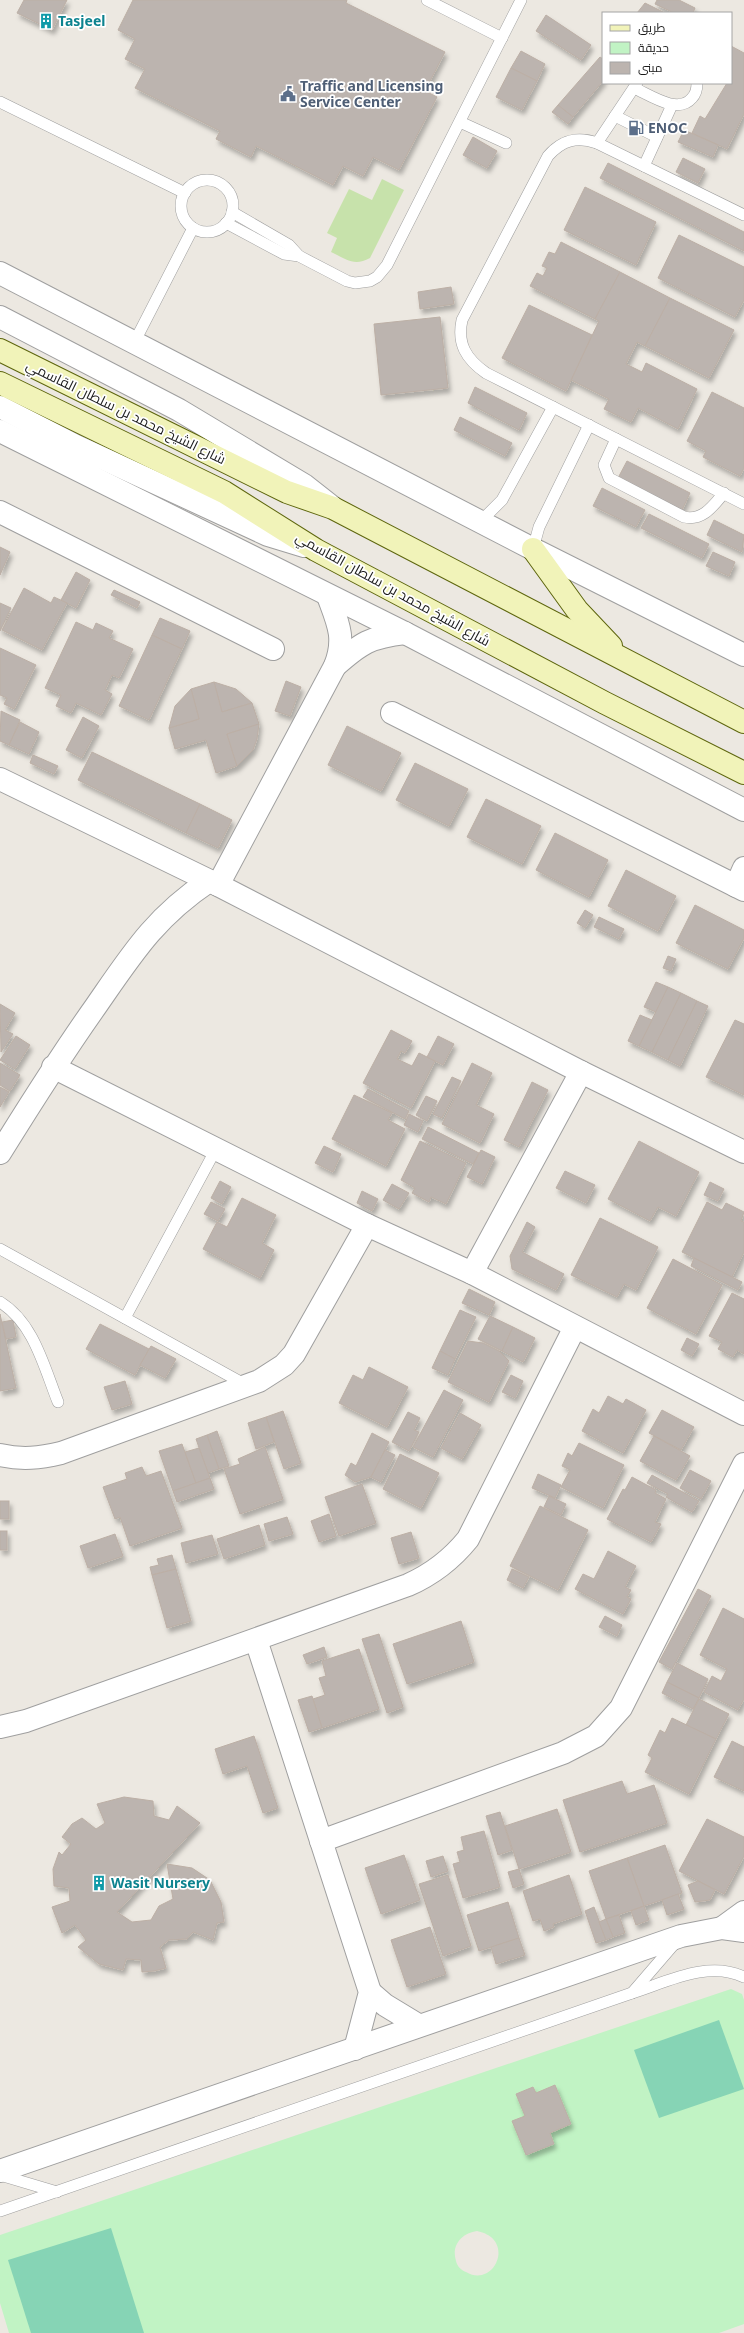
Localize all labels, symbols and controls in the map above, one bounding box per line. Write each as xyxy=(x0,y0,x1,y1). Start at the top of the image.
place label: Tasjeel xyxy=(58,11,105,30)
building icon: Tasjeel xyxy=(37,12,55,30)
legend xyxy=(602,12,732,84)
text: طريق xyxy=(638,19,666,36)
text: حديقة xyxy=(638,39,669,56)
text: مبنى xyxy=(638,59,663,76)
place label: Traffic and Licensing Service Center xyxy=(300,76,443,111)
public building icon: Traffic and Licensing Service Center xyxy=(279,85,297,103)
place label: ENOC xyxy=(648,118,687,137)
fuel station icon: ENOC xyxy=(627,119,645,137)
street label: شارع الشيخ محمد بن سلطان القاسمي xyxy=(22,355,229,471)
street label: شارع الشيخ محمد بن سلطان القاسمي xyxy=(291,527,494,653)
place label: Wasit Nursery xyxy=(111,1873,210,1892)
building icon: Wasit Nursery xyxy=(90,1874,108,1892)

